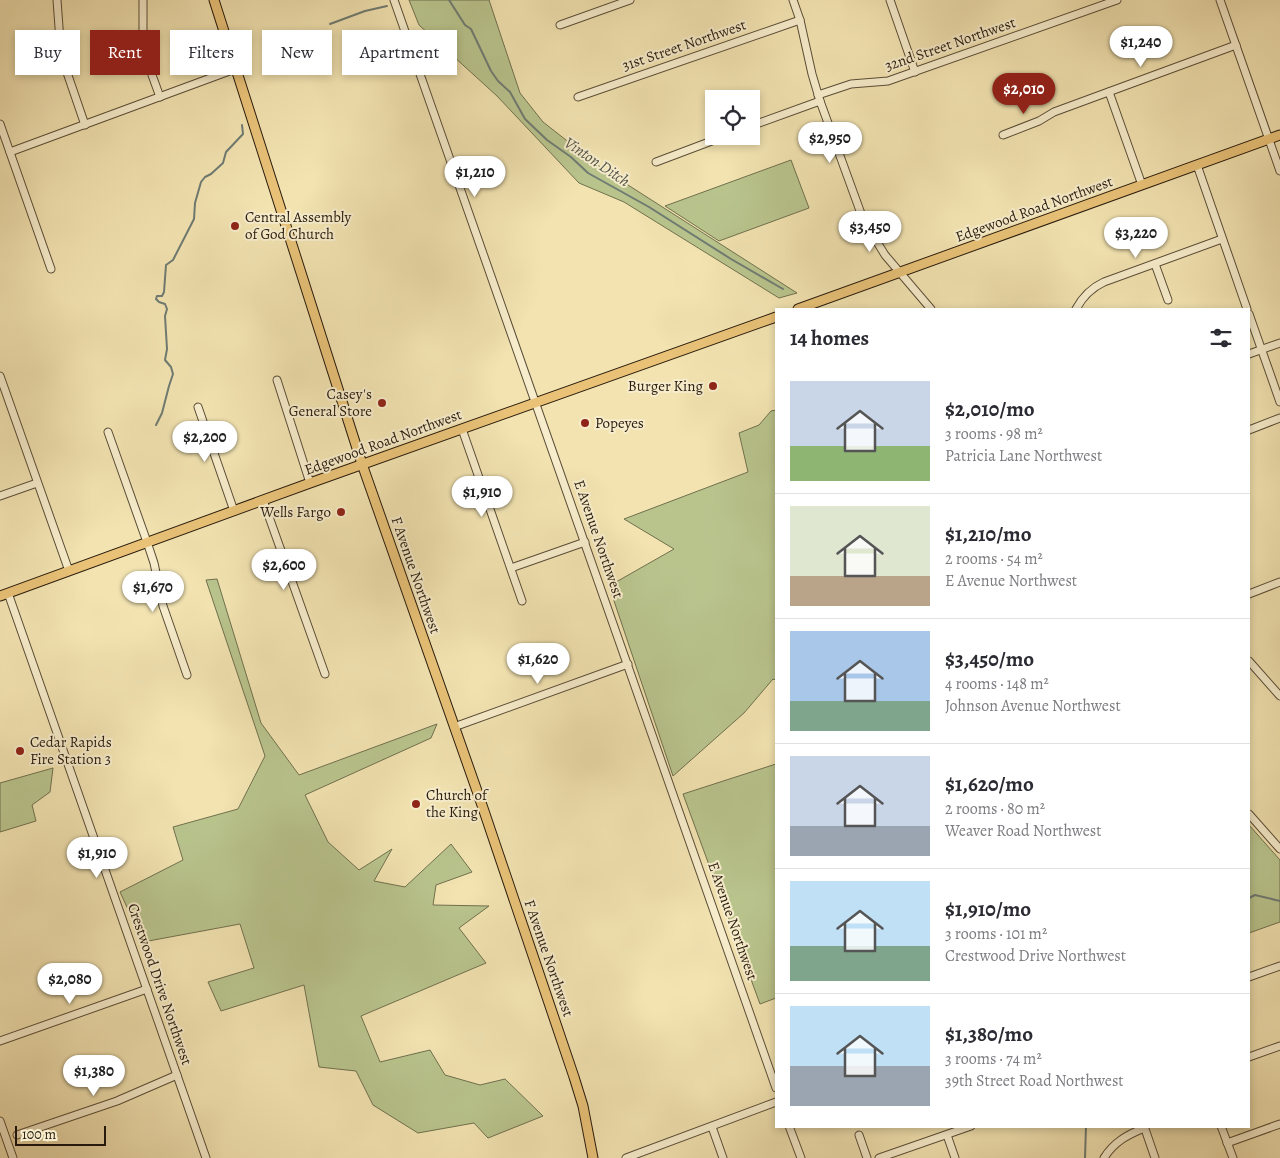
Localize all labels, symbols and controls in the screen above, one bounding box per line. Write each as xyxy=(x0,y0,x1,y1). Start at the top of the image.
street label: 32nd Street Northwest xyxy=(882,12,1018,76)
street label: 31st Street Northwest xyxy=(619,14,749,76)
pin: $1,240 xyxy=(1100,26,1182,68)
chip: Buy xyxy=(15,30,80,75)
chip: Rent xyxy=(90,30,160,75)
chip: Filters xyxy=(170,30,252,75)
chip: New xyxy=(262,30,332,75)
chip: Apartment xyxy=(342,30,457,75)
text: $1,240 xyxy=(1121,31,1161,53)
pin: $2,010 xyxy=(983,72,1065,115)
text: $2,010 xyxy=(1003,78,1045,100)
map controls xyxy=(705,90,760,145)
button: locate xyxy=(705,90,760,145)
pin: $2,950 xyxy=(789,121,871,164)
text: $2,950 xyxy=(809,127,851,149)
water label: Vinton Ditch xyxy=(560,132,634,192)
pin: $1,210 xyxy=(434,156,516,198)
text: $1,210 xyxy=(456,161,495,183)
street label: Edgewood Road Northwest xyxy=(953,171,1115,247)
place label: Central Assembly of God Church xyxy=(245,207,351,244)
pin: $3,450 xyxy=(829,210,911,253)
text: $3,450 xyxy=(849,216,891,238)
pin: $3,220 xyxy=(1095,216,1177,259)
marker: Central Assembly of God Church xyxy=(229,220,241,232)
text: $3,220 xyxy=(1115,222,1157,244)
text: 14 homes xyxy=(790,324,869,352)
icon: filters xyxy=(1207,324,1235,352)
place label: Burger King xyxy=(628,376,703,396)
marker: Burger King xyxy=(707,380,719,392)
place label: Casey's General Store xyxy=(289,384,372,421)
text: $2,010/mo xyxy=(945,395,1035,423)
marker: Casey's General Store xyxy=(376,397,388,409)
icon: home xyxy=(830,401,890,461)
street label: Edgewood Road Northwest xyxy=(302,404,464,480)
place label: Popeyes xyxy=(595,413,644,433)
marker: Popeyes xyxy=(579,417,591,429)
pin: $2,200 xyxy=(164,420,246,463)
text: 3 rooms · 98 m² xyxy=(945,423,1043,445)
text: $2,200 xyxy=(183,426,227,448)
text: Patricia Lane Northwest xyxy=(945,445,1102,467)
pin: $1,910 xyxy=(441,476,523,518)
street label: E Avenue Northwest xyxy=(569,477,629,601)
text: $1,910 xyxy=(463,481,501,503)
place label: Wells Fargo xyxy=(259,502,331,522)
marker: Wells Fargo xyxy=(335,506,347,518)
street label: F Avenue Northwest xyxy=(387,514,445,636)
text: $1,210/mo xyxy=(945,520,1032,548)
icon: home xyxy=(830,526,890,586)
pin: $2,600 xyxy=(243,548,325,591)
text: 2 rooms · 54 m² xyxy=(945,548,1043,570)
text: $2,600 xyxy=(262,554,306,576)
pin: $1,670 xyxy=(112,570,194,613)
text: E Avenue Northwest xyxy=(945,570,1077,592)
text: $1,670 xyxy=(133,576,173,598)
pin: $1,620 xyxy=(497,642,579,685)
text: $3,450/mo xyxy=(945,645,1034,673)
text: $1,620 xyxy=(518,648,558,670)
icon: home xyxy=(830,651,890,711)
text: 4 rooms · 148 m² xyxy=(945,673,1049,695)
text: Johnson Avenue Northwest xyxy=(945,695,1121,717)
place label: Cedar Rapids Fire Station 3 xyxy=(30,732,112,769)
marker: Cedar Rapids Fire Station 3 xyxy=(14,745,26,757)
text: $1,620/mo xyxy=(945,770,1034,798)
icon: home xyxy=(830,776,890,836)
place label: Church of the King xyxy=(426,785,489,822)
marker: Church of the King xyxy=(410,798,422,810)
text: 2 rooms · 80 m² xyxy=(945,798,1045,820)
text: Weaver Road Northwest xyxy=(945,820,1102,842)
pin: $1,910 xyxy=(56,836,138,879)
text: $1,910 xyxy=(78,842,116,864)
street label: E Avenue Northwest xyxy=(703,859,763,983)
text: $1,910/mo xyxy=(945,895,1031,923)
street label: F Avenue Northwest xyxy=(520,897,578,1019)
street label: Crestwood Drive Northwest xyxy=(123,900,197,1068)
icon: home xyxy=(830,901,890,961)
text: 3 rooms · 101 m² xyxy=(945,923,1047,945)
text: Crestwood Drive Northwest xyxy=(945,945,1126,967)
pin: $2,080 xyxy=(29,962,111,1005)
text: $2,080 xyxy=(48,968,92,990)
text: $1,380/mo xyxy=(945,1020,1033,1048)
icon: home xyxy=(830,1026,890,1086)
text: 3 rooms · 74 m² xyxy=(945,1048,1042,1070)
pin: $1,380 xyxy=(53,1054,135,1097)
text: $1,380 xyxy=(74,1060,114,1082)
text: 39th Street Road Northwest xyxy=(945,1070,1124,1092)
scale bar xyxy=(15,1123,106,1146)
text: 100 m xyxy=(22,1125,56,1144)

